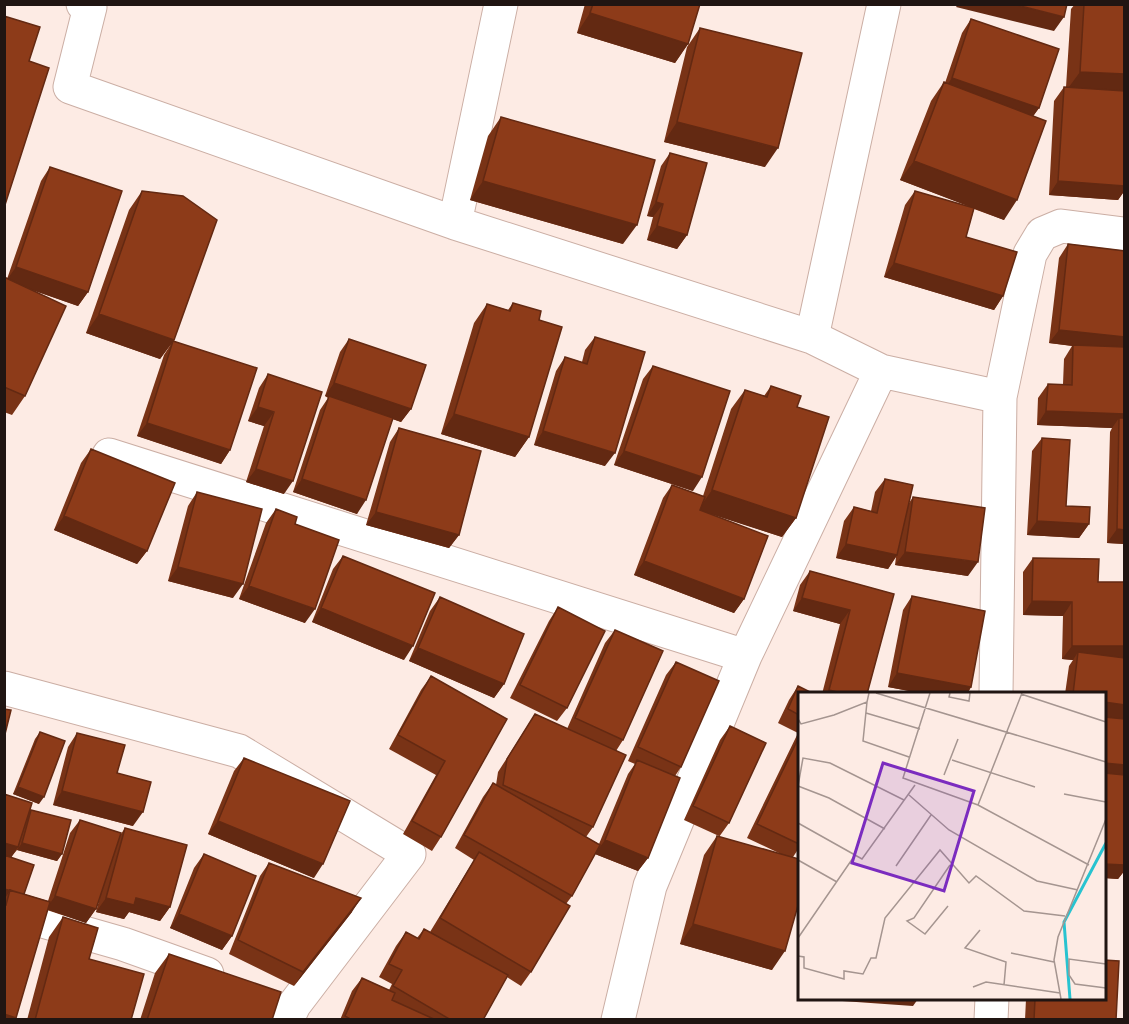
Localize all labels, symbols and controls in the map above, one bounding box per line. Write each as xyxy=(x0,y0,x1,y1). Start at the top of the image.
inset map xyxy=(798,692,1105,1000)

